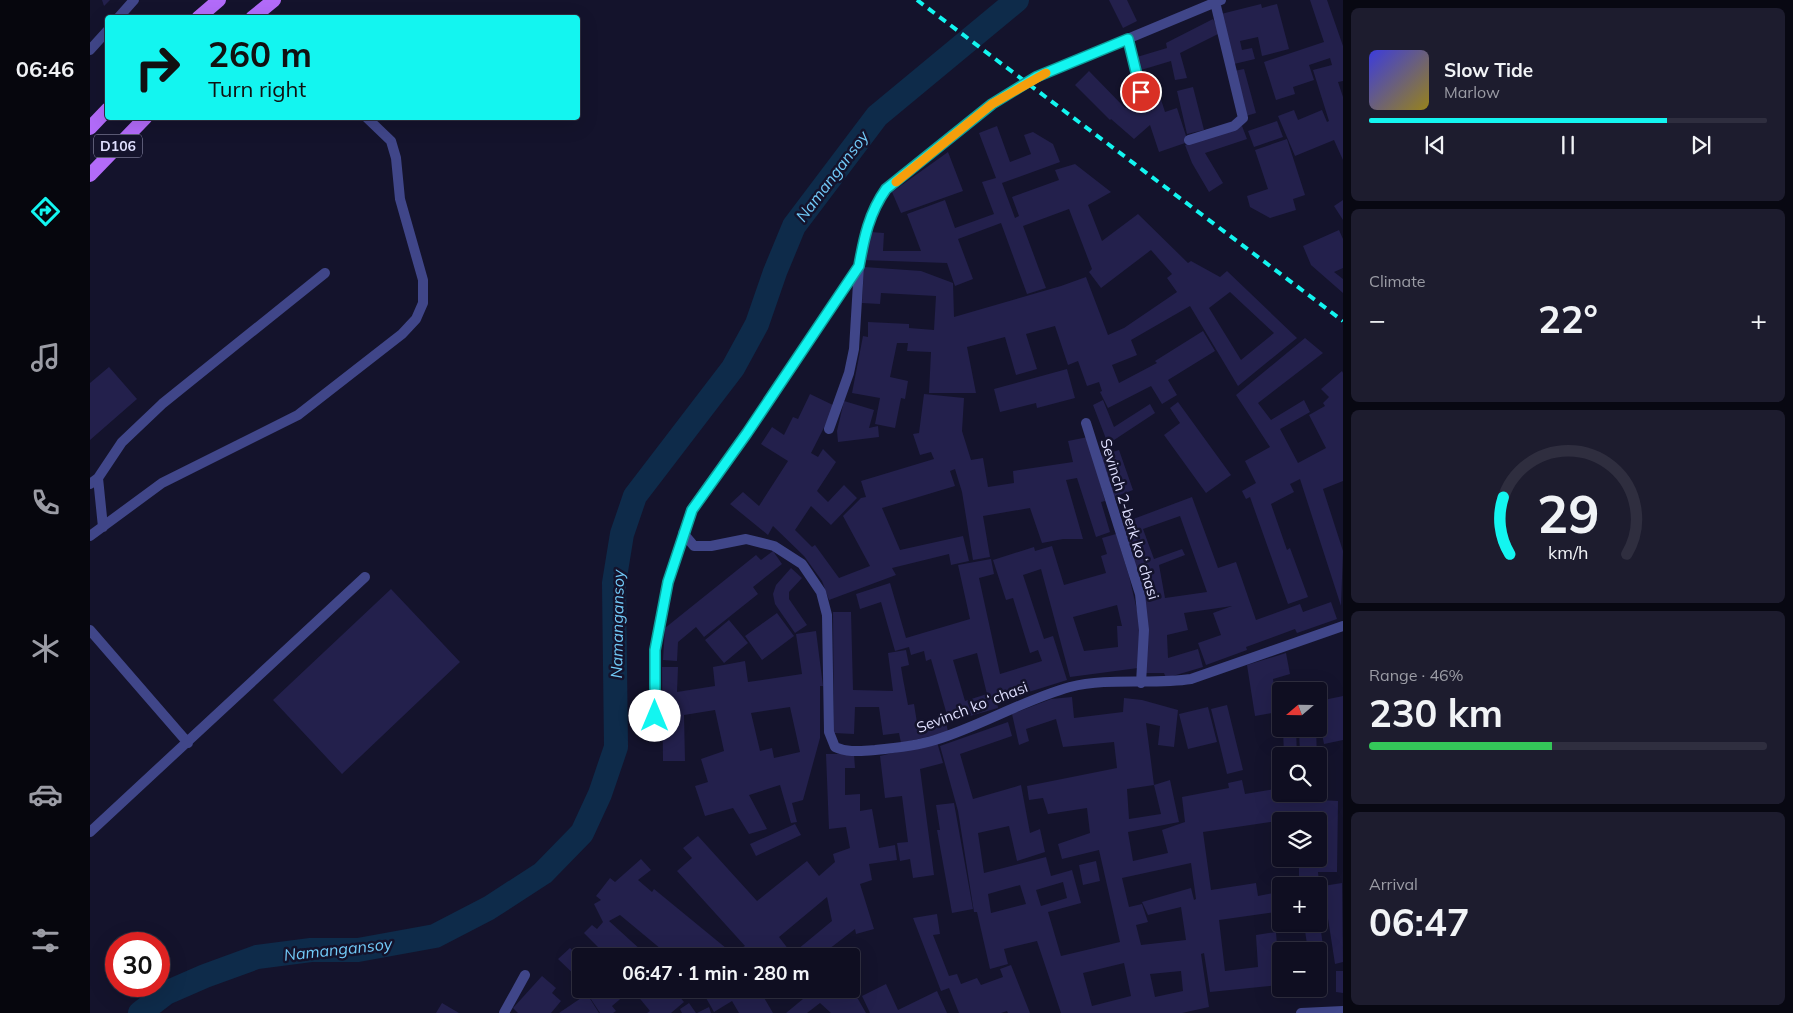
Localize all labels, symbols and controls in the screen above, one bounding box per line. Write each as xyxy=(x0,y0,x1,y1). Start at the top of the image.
text: 260 m xyxy=(208,32,312,76)
icon: right xyxy=(125,35,190,100)
text: 06:46 xyxy=(16,55,74,83)
text: Slow Tide xyxy=(1444,58,1533,82)
pin xyxy=(1120,71,1162,113)
text: Turn right xyxy=(208,75,306,103)
icon: arrive xyxy=(1127,78,1155,106)
text: Marlow xyxy=(1444,82,1500,102)
water label: Namangansoy xyxy=(791,126,873,225)
icon: previous xyxy=(1421,131,1449,159)
icon: pause xyxy=(1554,131,1582,159)
icon: next xyxy=(1687,131,1715,159)
road number: D106 xyxy=(94,134,142,158)
icon: directions xyxy=(28,194,63,229)
text: Climate xyxy=(1369,271,1425,291)
text: 22° xyxy=(1538,295,1598,343)
text: − xyxy=(1369,302,1386,337)
text: + xyxy=(1750,302,1767,337)
icon: music xyxy=(28,340,63,375)
street label: Sevinch 2-berk koʻchasi xyxy=(1096,436,1164,602)
text: 29 xyxy=(1537,481,1599,546)
icon: phone xyxy=(28,485,63,520)
text: km/h xyxy=(1548,541,1588,563)
water label: Namangansoy xyxy=(606,569,628,678)
icon: climate xyxy=(28,631,63,666)
text: Range · 46% xyxy=(1369,665,1464,685)
street label: Sevinch koʻchasi xyxy=(914,677,1030,737)
north arrow xyxy=(1272,682,1328,738)
map controls xyxy=(1272,682,1327,997)
position arrow xyxy=(628,689,680,741)
text: 230 km xyxy=(1369,689,1503,737)
button: search xyxy=(1272,747,1327,802)
icon: car xyxy=(28,777,63,812)
button: layers xyxy=(1272,812,1327,867)
text: Arrival xyxy=(1369,874,1418,894)
button: + xyxy=(1272,877,1327,932)
text: 06:47 xyxy=(1369,898,1470,946)
icon: filters xyxy=(28,923,63,958)
speed limit sign: 30 xyxy=(105,932,170,997)
water label: Namangansoy xyxy=(283,933,394,965)
button: − xyxy=(1272,942,1327,997)
text: 06:47 · 1 min · 280 m xyxy=(622,961,810,985)

